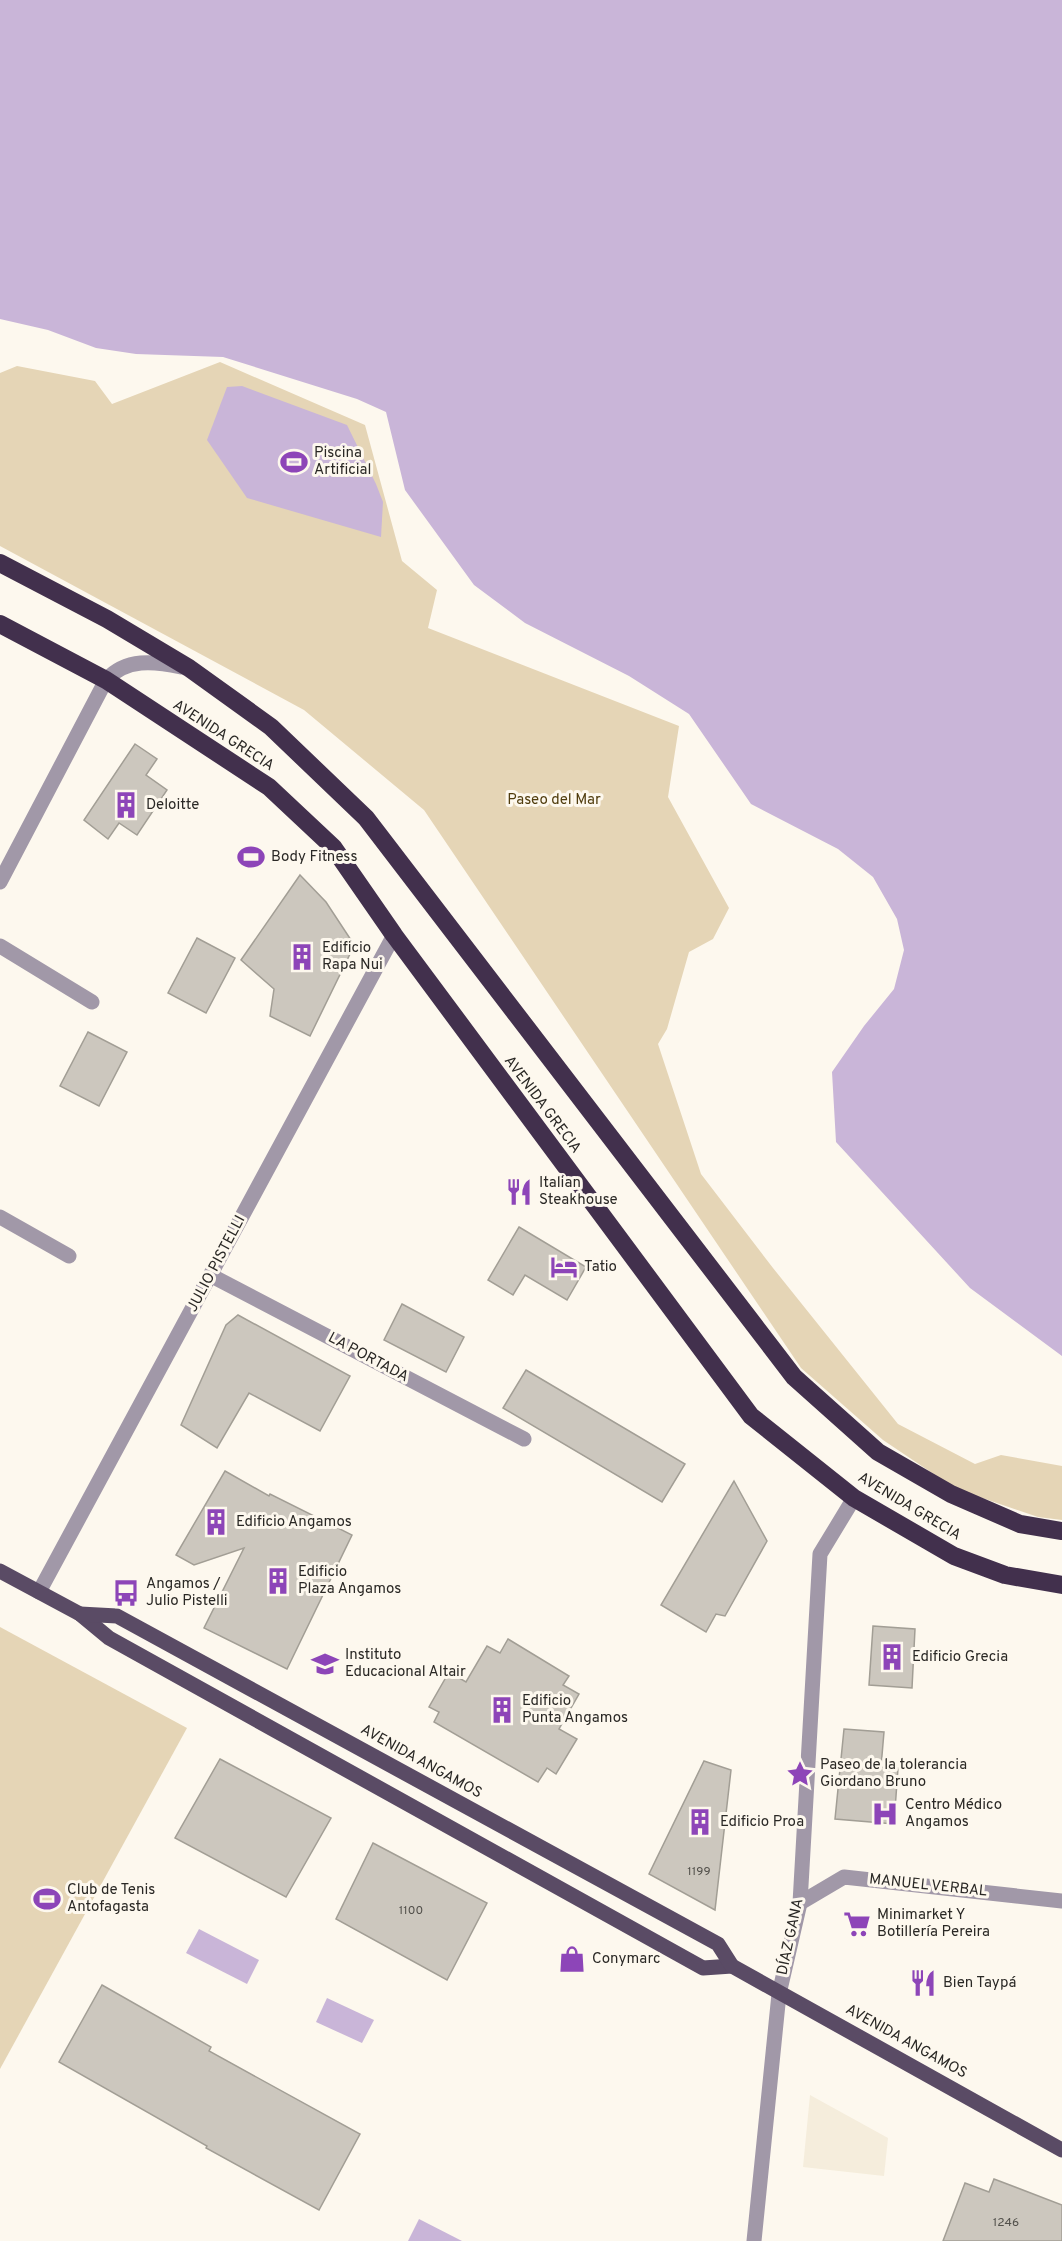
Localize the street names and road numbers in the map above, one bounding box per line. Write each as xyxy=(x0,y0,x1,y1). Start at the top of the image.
street label: AVENIDA GRECIA xyxy=(169,696,277,776)
street label: AVENIDA GRECIA xyxy=(499,1053,585,1157)
street label: JULIO PISTELLI xyxy=(184,1213,250,1315)
street label: LA PORTADA xyxy=(325,1329,411,1387)
street label: AVENIDA GRECIA xyxy=(854,1469,964,1545)
street label: AVENIDA ANGAMOS xyxy=(357,1721,485,1803)
street label: MANUEL VERBAL xyxy=(868,1870,988,1902)
street label: DÍAZ GANA xyxy=(773,1897,808,1977)
street label: AVENIDA ANGAMOS xyxy=(842,2001,970,2083)

